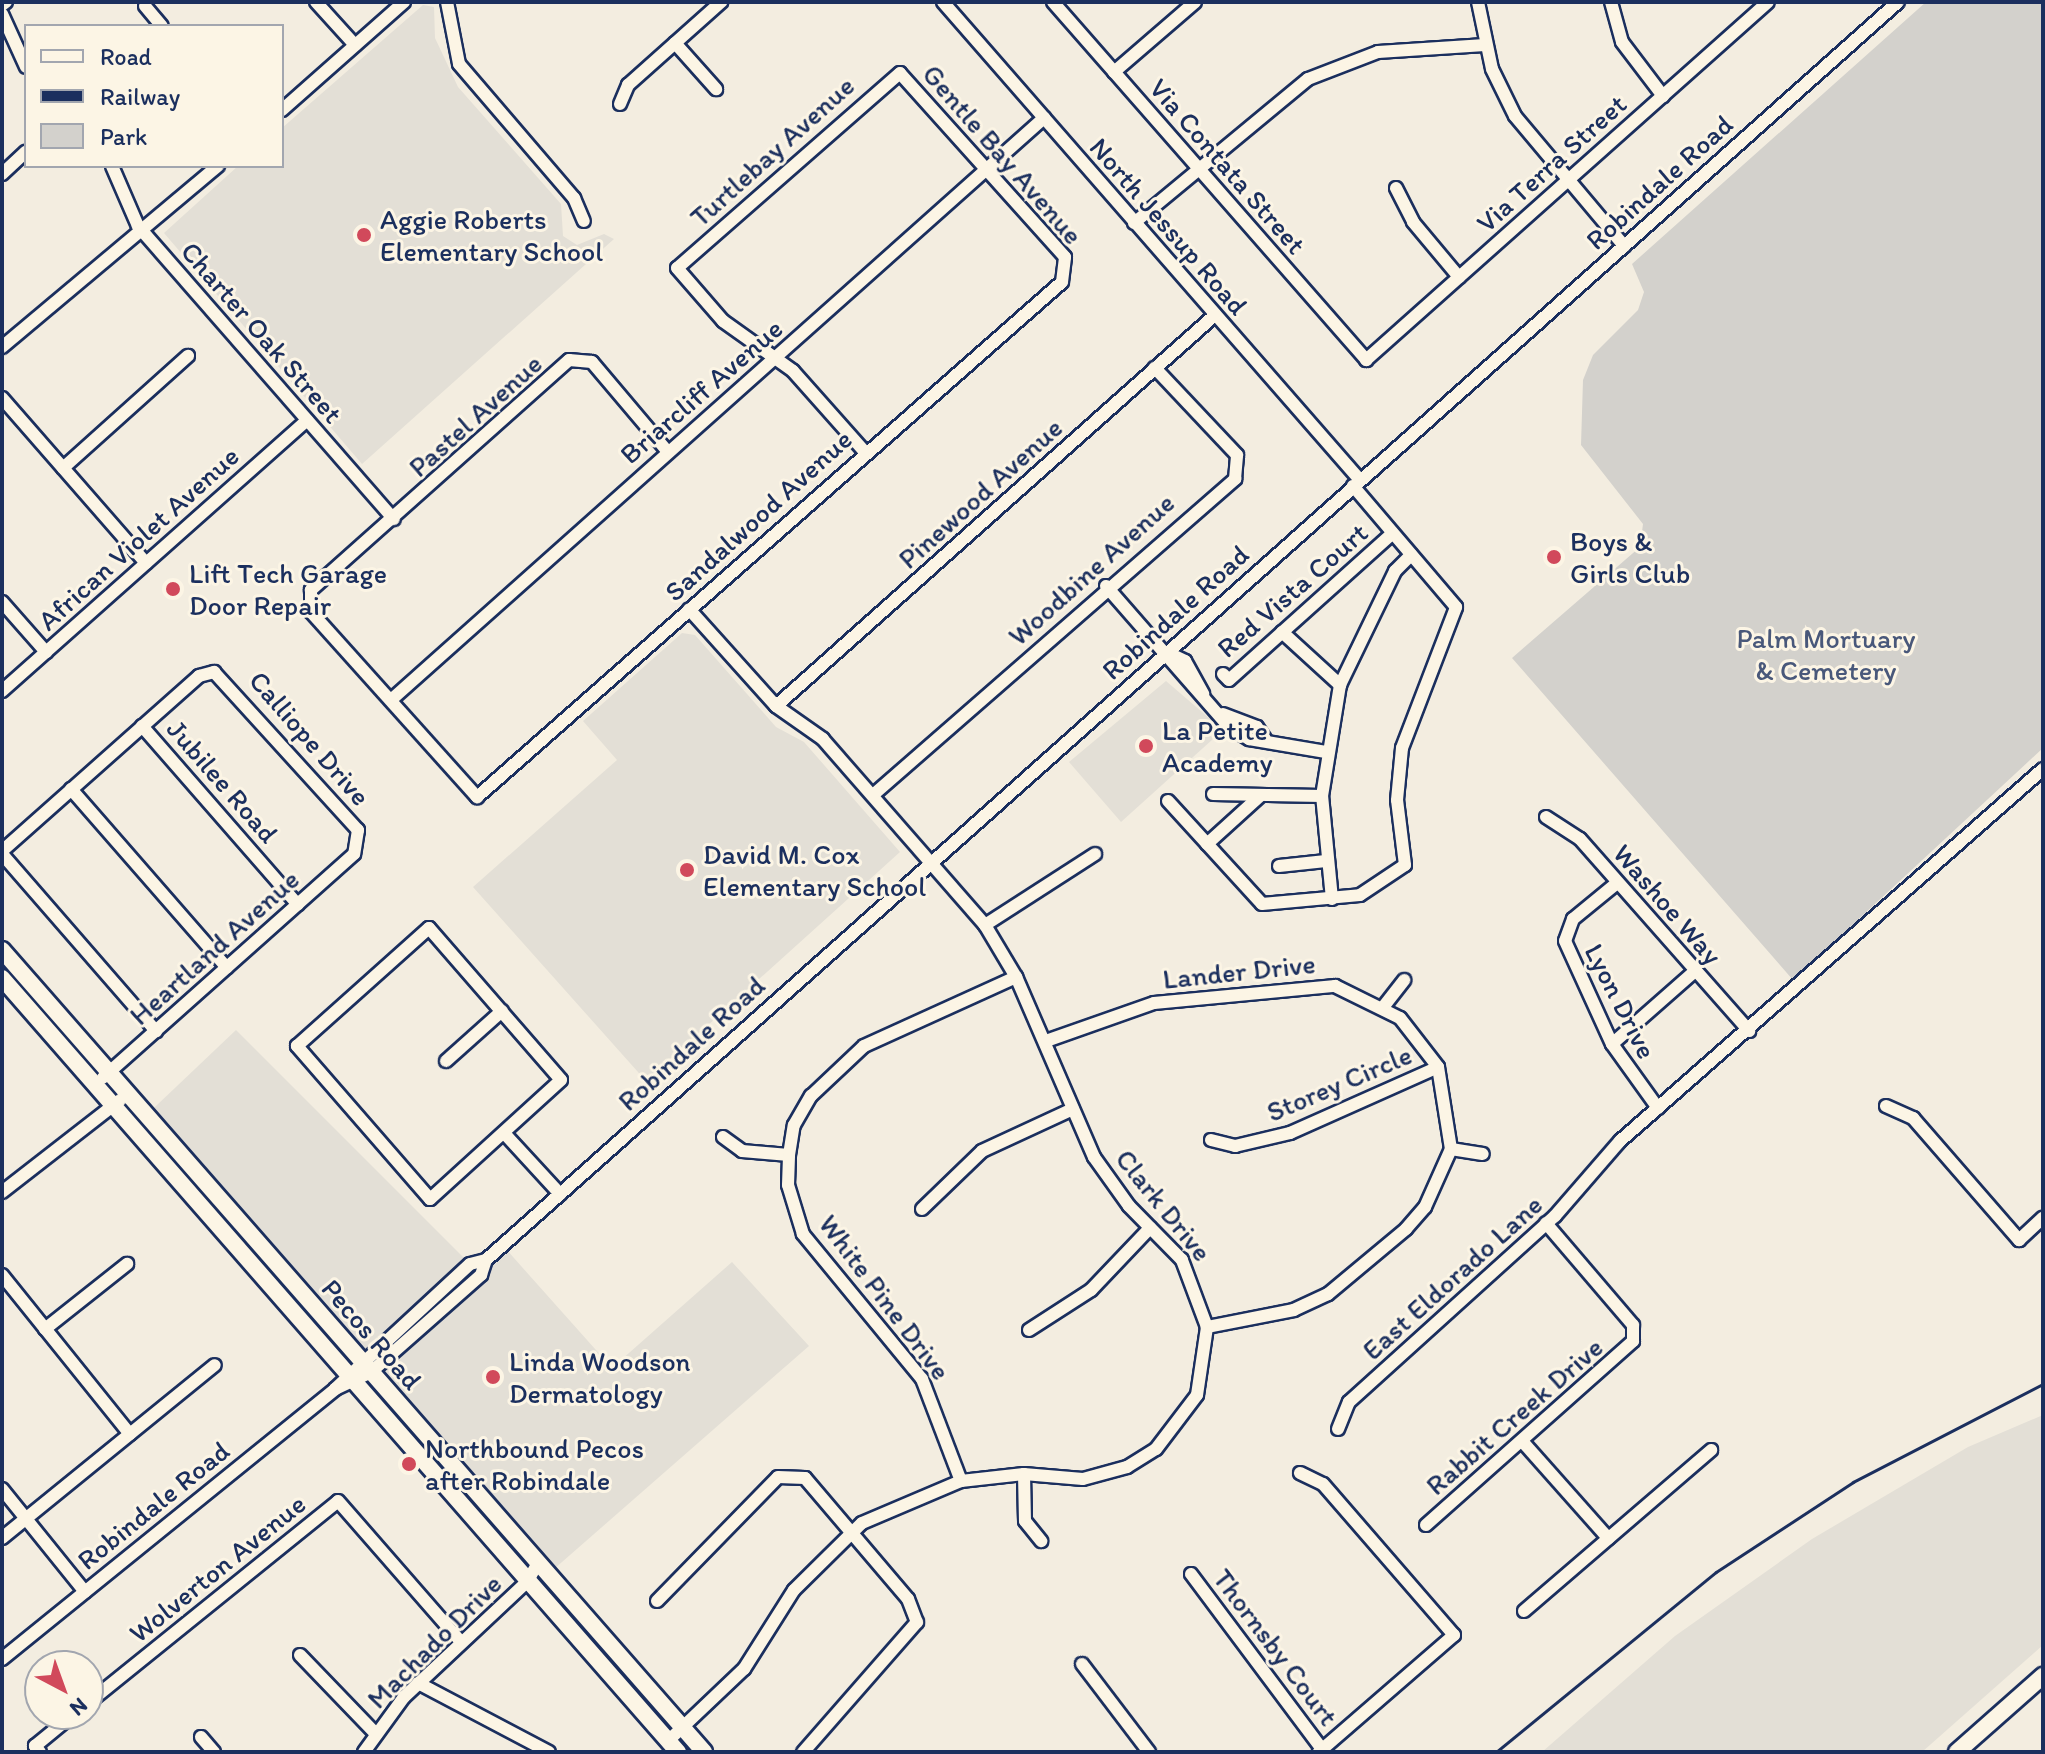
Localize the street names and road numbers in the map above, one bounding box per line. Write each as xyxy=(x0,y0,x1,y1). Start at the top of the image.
street label: Gentle Bay Avenue xyxy=(916,58,1090,250)
street label: Turtlebay Avenue xyxy=(683,69,861,233)
street label: Via Contata Street xyxy=(1143,71,1313,261)
street label: Via Terra Street xyxy=(1471,88,1631,238)
street label: Robindale Road xyxy=(1579,107,1739,257)
street label: North Jessup Road xyxy=(1083,130,1255,322)
street label: Charter Oak Street xyxy=(174,235,350,429)
street label: Briarcliff Avenue xyxy=(613,312,789,470)
street label: Pastel Avenue xyxy=(401,346,549,484)
street label: Pinewood Avenue xyxy=(891,411,1069,575)
street label: Sandalwood Avenue xyxy=(658,422,858,608)
street label: African Violet Avenue xyxy=(31,439,245,637)
street label: Woodbine Avenue xyxy=(1001,486,1181,652)
street label: Red Vista Court xyxy=(1210,516,1374,664)
street label: Robindale Road xyxy=(1095,537,1255,687)
street label: Calliope Drive xyxy=(242,664,378,812)
street label: Jubilee Road xyxy=(160,713,286,849)
street label: Washoe Way xyxy=(1607,837,1729,971)
street label: Heartland Avenue xyxy=(123,863,305,1031)
street label: Lyon Drive xyxy=(1578,938,1664,1064)
street label: Lander Drive xyxy=(1161,946,1317,996)
street label: Robindale Road xyxy=(611,968,771,1118)
street label: Storey Circle xyxy=(1261,1037,1417,1129)
street label: Clark Drive xyxy=(1108,1142,1220,1268)
street label: East Eldorado Lane xyxy=(1355,1187,1549,1367)
street label: White Pine Drive xyxy=(812,1208,958,1386)
street label: Pecos Road xyxy=(315,1272,429,1396)
street label: Rabbit Creek Drive xyxy=(1419,1330,1609,1502)
street label: Robindale Road xyxy=(70,1434,236,1576)
street label: Wolverton Avenue xyxy=(122,1487,312,1649)
street label: Thornsby Court xyxy=(1206,1562,1346,1732)
street label: Machado Drive xyxy=(360,1567,508,1715)

